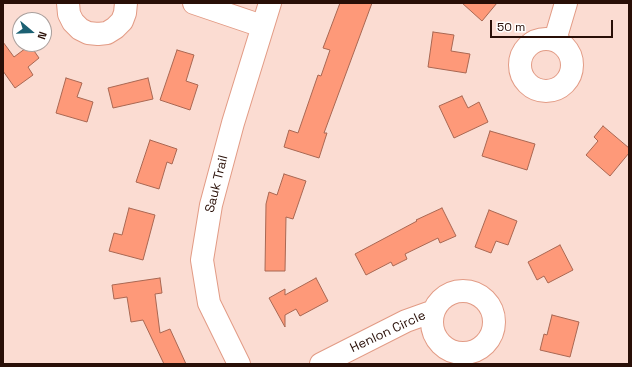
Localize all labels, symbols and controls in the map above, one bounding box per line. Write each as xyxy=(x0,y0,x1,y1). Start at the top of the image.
north arrow xyxy=(12,12,52,52)
scale bar xyxy=(492,12,615,38)
text: 50 m xyxy=(497,19,525,35)
text: N xyxy=(35,30,50,41)
street label: Sauk Trail xyxy=(202,154,232,214)
street label: Henlon Circle xyxy=(348,308,428,356)

